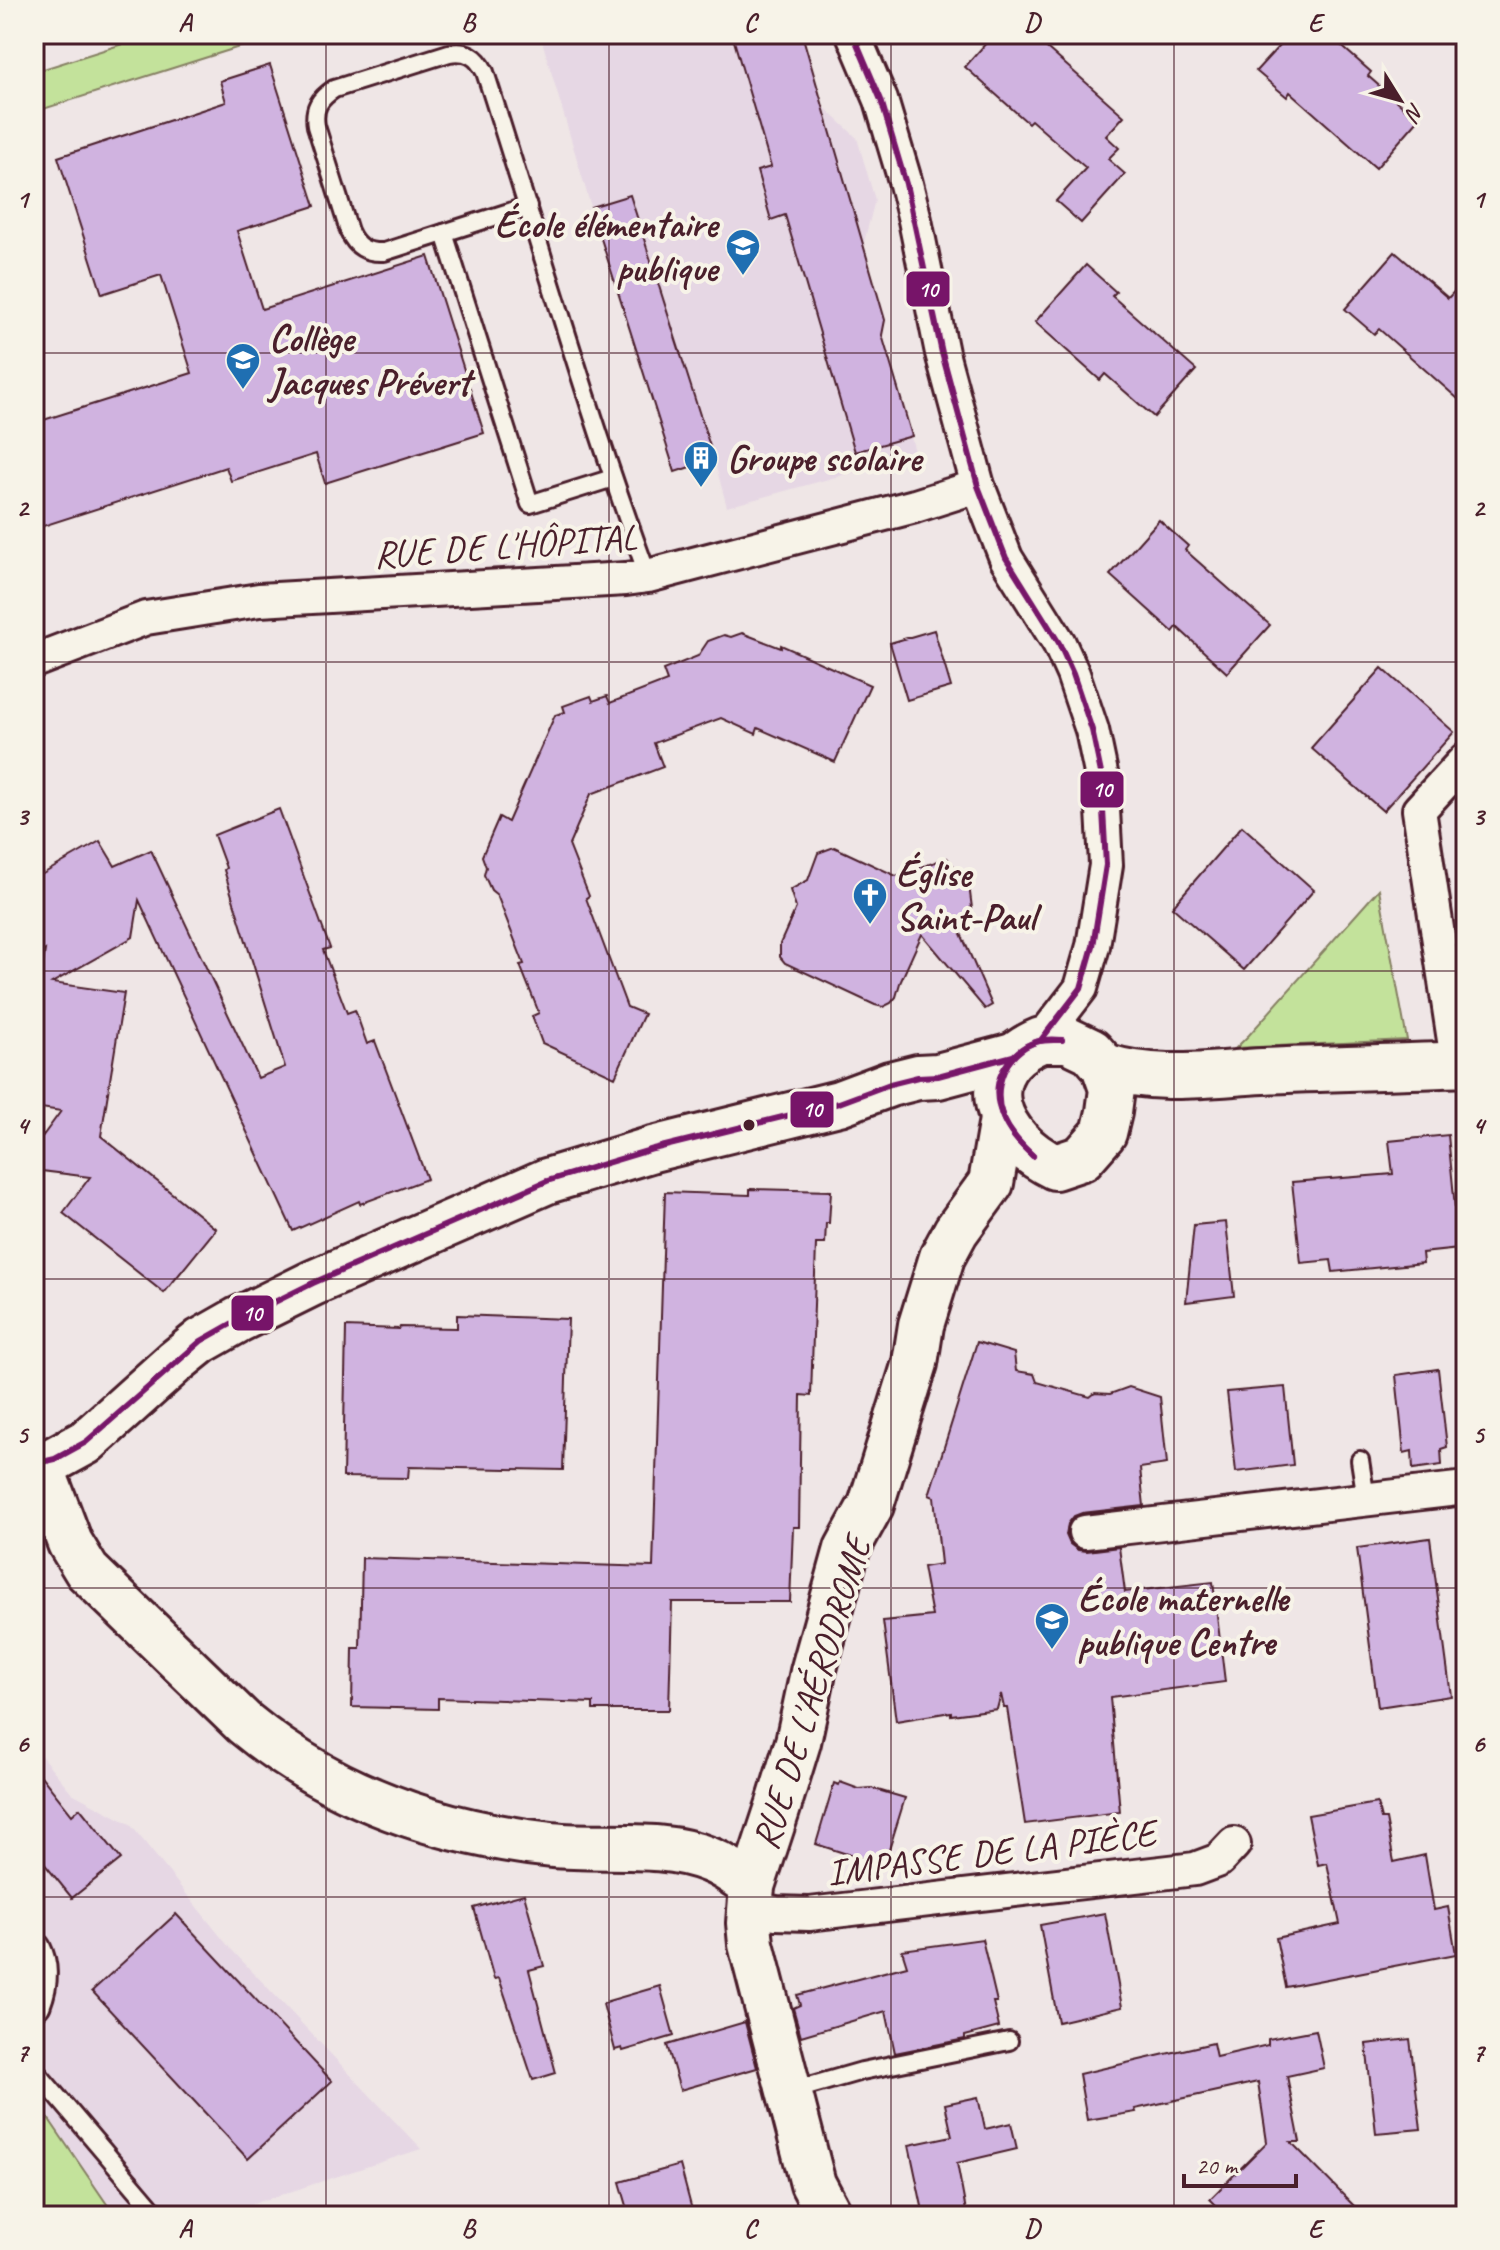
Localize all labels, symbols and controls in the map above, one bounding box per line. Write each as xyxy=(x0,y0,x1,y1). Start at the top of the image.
text: A xyxy=(178,6,193,39)
text: B xyxy=(461,6,477,39)
text: C xyxy=(744,6,760,39)
text: D xyxy=(1024,6,1042,39)
text: E xyxy=(1308,6,1326,39)
north arrow xyxy=(1360,60,1440,140)
text: N xyxy=(1398,98,1430,128)
text: 1 xyxy=(16,183,31,216)
text: 1 xyxy=(1472,183,1487,216)
place label: École élémentaire publique xyxy=(495,201,720,292)
school or university icon: École élémentaire publique xyxy=(724,227,762,277)
line badge: 10 xyxy=(905,270,951,308)
text: 10 xyxy=(918,276,940,304)
place label: Collège Jacques Prévert xyxy=(266,315,476,406)
school or university icon: Collège Jacques Prévert xyxy=(224,341,262,391)
place label: Groupe scolaire xyxy=(727,435,924,482)
building icon: Groupe scolaire xyxy=(682,439,720,489)
text: 2 xyxy=(16,491,30,524)
text: 2 xyxy=(1472,491,1486,524)
street label: RUE DE L'HÔPITAL xyxy=(372,513,639,578)
line badge: 10 xyxy=(1079,770,1125,809)
text: 10 xyxy=(1092,776,1114,804)
text: 3 xyxy=(16,800,30,833)
text: 3 xyxy=(1472,800,1486,833)
place label: Église Saint-Paul xyxy=(896,850,1043,941)
church icon: Église Saint-Paul xyxy=(851,876,889,926)
line badge: 10 xyxy=(789,1090,835,1129)
text: 10 xyxy=(802,1096,824,1124)
text: 4 xyxy=(16,1109,31,1142)
text: 4 xyxy=(1472,1109,1487,1142)
unlabelled marker xyxy=(741,1117,757,1133)
line badge: 10 xyxy=(230,1294,275,1332)
text: 10 xyxy=(242,1300,264,1328)
text: 5 xyxy=(16,1418,30,1451)
text: 5 xyxy=(1472,1418,1486,1451)
street label: RUE DE L'AÉRODROME xyxy=(742,1526,883,1855)
place label: École maternelle publique Centre xyxy=(1078,1575,1291,1666)
school or university icon: École maternelle publique Centre xyxy=(1033,1601,1071,1651)
text: 6 xyxy=(16,1727,30,1760)
text: 6 xyxy=(1472,1727,1486,1760)
street label: IMPASSE DE LA PIÈCE xyxy=(824,1808,1163,1896)
text: 7 xyxy=(16,2036,30,2069)
text: 7 xyxy=(1472,2036,1486,2069)
scale bar xyxy=(1184,2138,1296,2188)
text: 20 m xyxy=(1196,2151,1239,2181)
text: A xyxy=(178,2212,193,2245)
text: B xyxy=(461,2212,477,2245)
text: C xyxy=(744,2212,760,2245)
text: D xyxy=(1024,2212,1042,2245)
text: E xyxy=(1308,2212,1326,2245)

